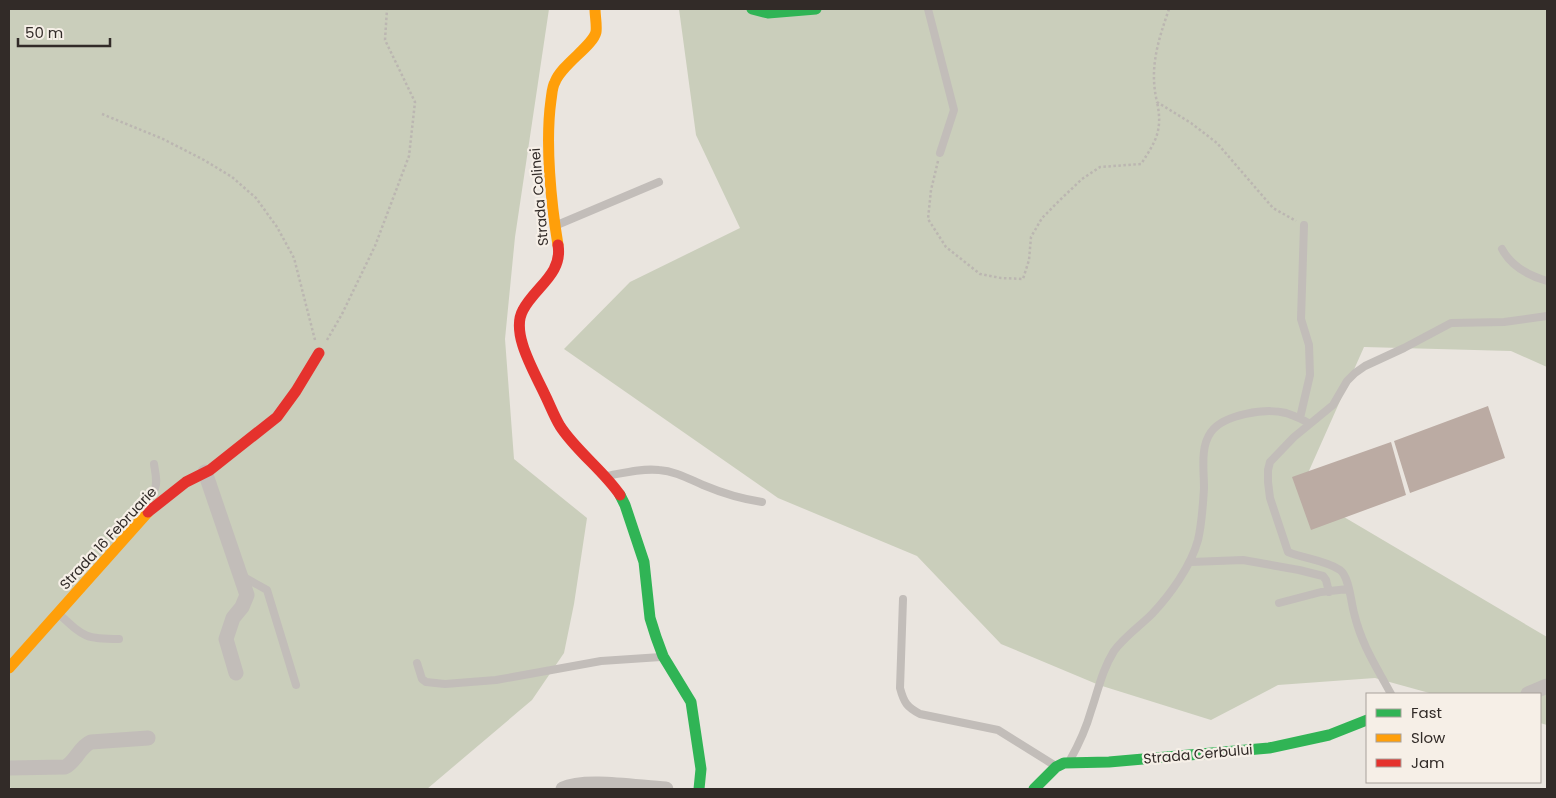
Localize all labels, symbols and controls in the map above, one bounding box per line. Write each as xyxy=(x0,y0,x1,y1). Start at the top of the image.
scale bar xyxy=(18,15,110,47)
text: 50 m xyxy=(25,22,63,43)
street label: Strada Colinei xyxy=(525,147,553,247)
street label: Strada 16 Februarie xyxy=(55,482,161,594)
legend xyxy=(1366,693,1541,783)
text: Fast xyxy=(1411,702,1442,723)
text: Slow xyxy=(1411,727,1446,748)
street label: Strada Cerbului xyxy=(1143,739,1253,769)
text: Jam xyxy=(1411,752,1445,773)

